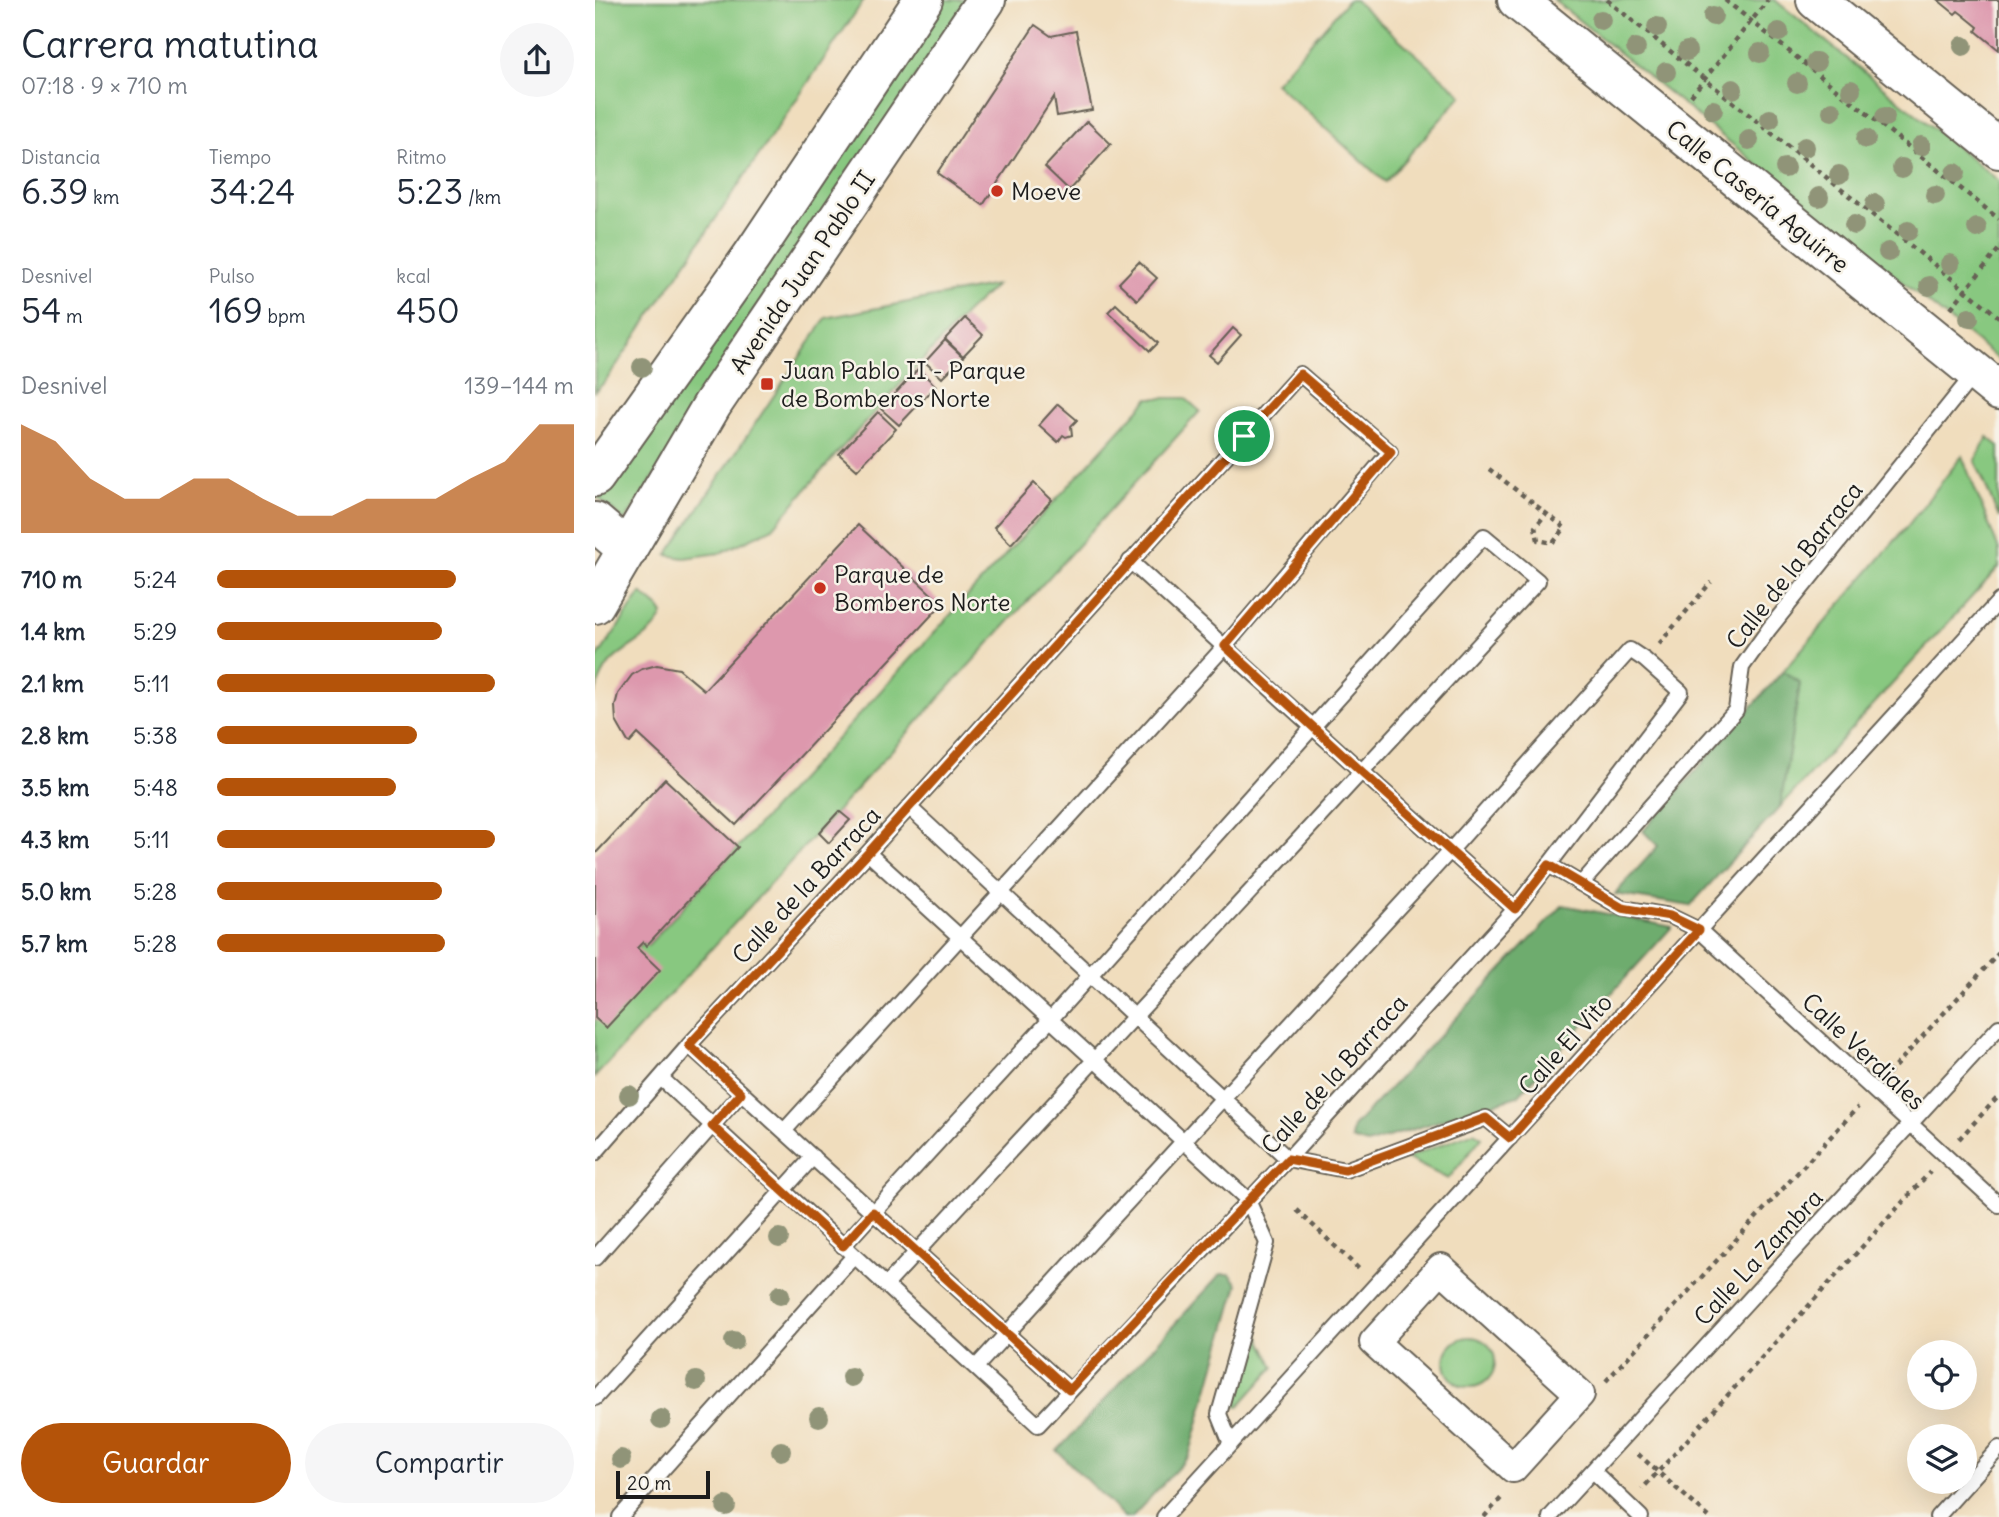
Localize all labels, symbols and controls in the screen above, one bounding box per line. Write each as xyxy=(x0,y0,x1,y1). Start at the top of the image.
text: Carrera matutina xyxy=(21,21,319,68)
button: share xyxy=(500,23,574,97)
text: 07:18 · 9 × 710 m xyxy=(21,71,188,100)
street label: Calle Casería Aguirre xyxy=(1661,113,1855,279)
text: Distancia xyxy=(21,145,100,169)
text: Tiempo xyxy=(209,145,271,169)
text: Ritmo xyxy=(396,145,446,169)
street label: Avenida Juan Pablo II xyxy=(723,165,881,379)
text: 6.39 xyxy=(21,169,88,213)
text: 34:24 xyxy=(209,169,296,213)
text: 5:23 xyxy=(396,169,463,213)
place label: Moeve xyxy=(1011,176,1081,206)
marker: Moeve xyxy=(989,183,1005,199)
text: km xyxy=(88,185,119,209)
text: /km xyxy=(463,185,501,209)
text: Desnivel xyxy=(21,264,92,288)
text: Pulso xyxy=(209,264,255,288)
text: kcal xyxy=(396,264,431,288)
text: 54 xyxy=(21,288,61,332)
text: 169 xyxy=(209,288,263,332)
text: 450 xyxy=(396,288,460,332)
text: m xyxy=(61,304,83,328)
text: bpm xyxy=(263,304,305,328)
place label: Juan Pablo II - Parque de Bomberos Norte xyxy=(781,355,1026,413)
text: Desnivel xyxy=(21,371,107,400)
text: 139–144 m xyxy=(464,371,574,400)
marker: Juan Pablo II - Parque de Bomberos Norte xyxy=(759,376,775,392)
pin xyxy=(1214,406,1274,466)
icon: arrive xyxy=(1225,417,1263,455)
street label: Calle de la Barraca xyxy=(1719,475,1869,655)
place label: Parque de Bomberos Norte xyxy=(834,559,1011,617)
text: 710 m xyxy=(21,565,82,594)
text: 5:24 xyxy=(133,565,177,594)
marker: Parque de Bomberos Norte xyxy=(812,580,828,596)
text: 1.4 km xyxy=(21,617,85,646)
text: 5:29 xyxy=(133,617,177,646)
text: 2.1 km xyxy=(21,669,84,698)
text: 5:11 xyxy=(133,669,170,698)
text: 2.8 km xyxy=(21,721,89,750)
text: 5:38 xyxy=(133,721,178,750)
text: 3.5 km xyxy=(21,773,89,802)
text: 5:48 xyxy=(133,773,178,802)
street label: Calle de la Barraca xyxy=(725,800,887,970)
text: 4.3 km xyxy=(21,825,90,854)
text: 5:11 xyxy=(133,825,170,854)
text: 5.0 km xyxy=(21,877,92,906)
text: 5:28 xyxy=(133,877,177,906)
text: 5.7 km xyxy=(21,929,88,958)
text: 5:28 xyxy=(133,929,177,958)
street label: Calle Verdiales xyxy=(1796,986,1932,1116)
street label: Calle El Vito xyxy=(1512,987,1618,1101)
street label: Calle de la Barraca xyxy=(1255,988,1413,1160)
street label: Calle La Zambra xyxy=(1687,1183,1829,1331)
map controls xyxy=(1907,1340,1977,1494)
button: locate xyxy=(1907,1340,1977,1410)
button: Guardar xyxy=(21,1423,291,1503)
button: Compartir xyxy=(305,1423,574,1503)
button: layers xyxy=(1907,1424,1977,1494)
scale bar xyxy=(616,1468,711,1500)
text: 20 m xyxy=(627,1471,671,1495)

